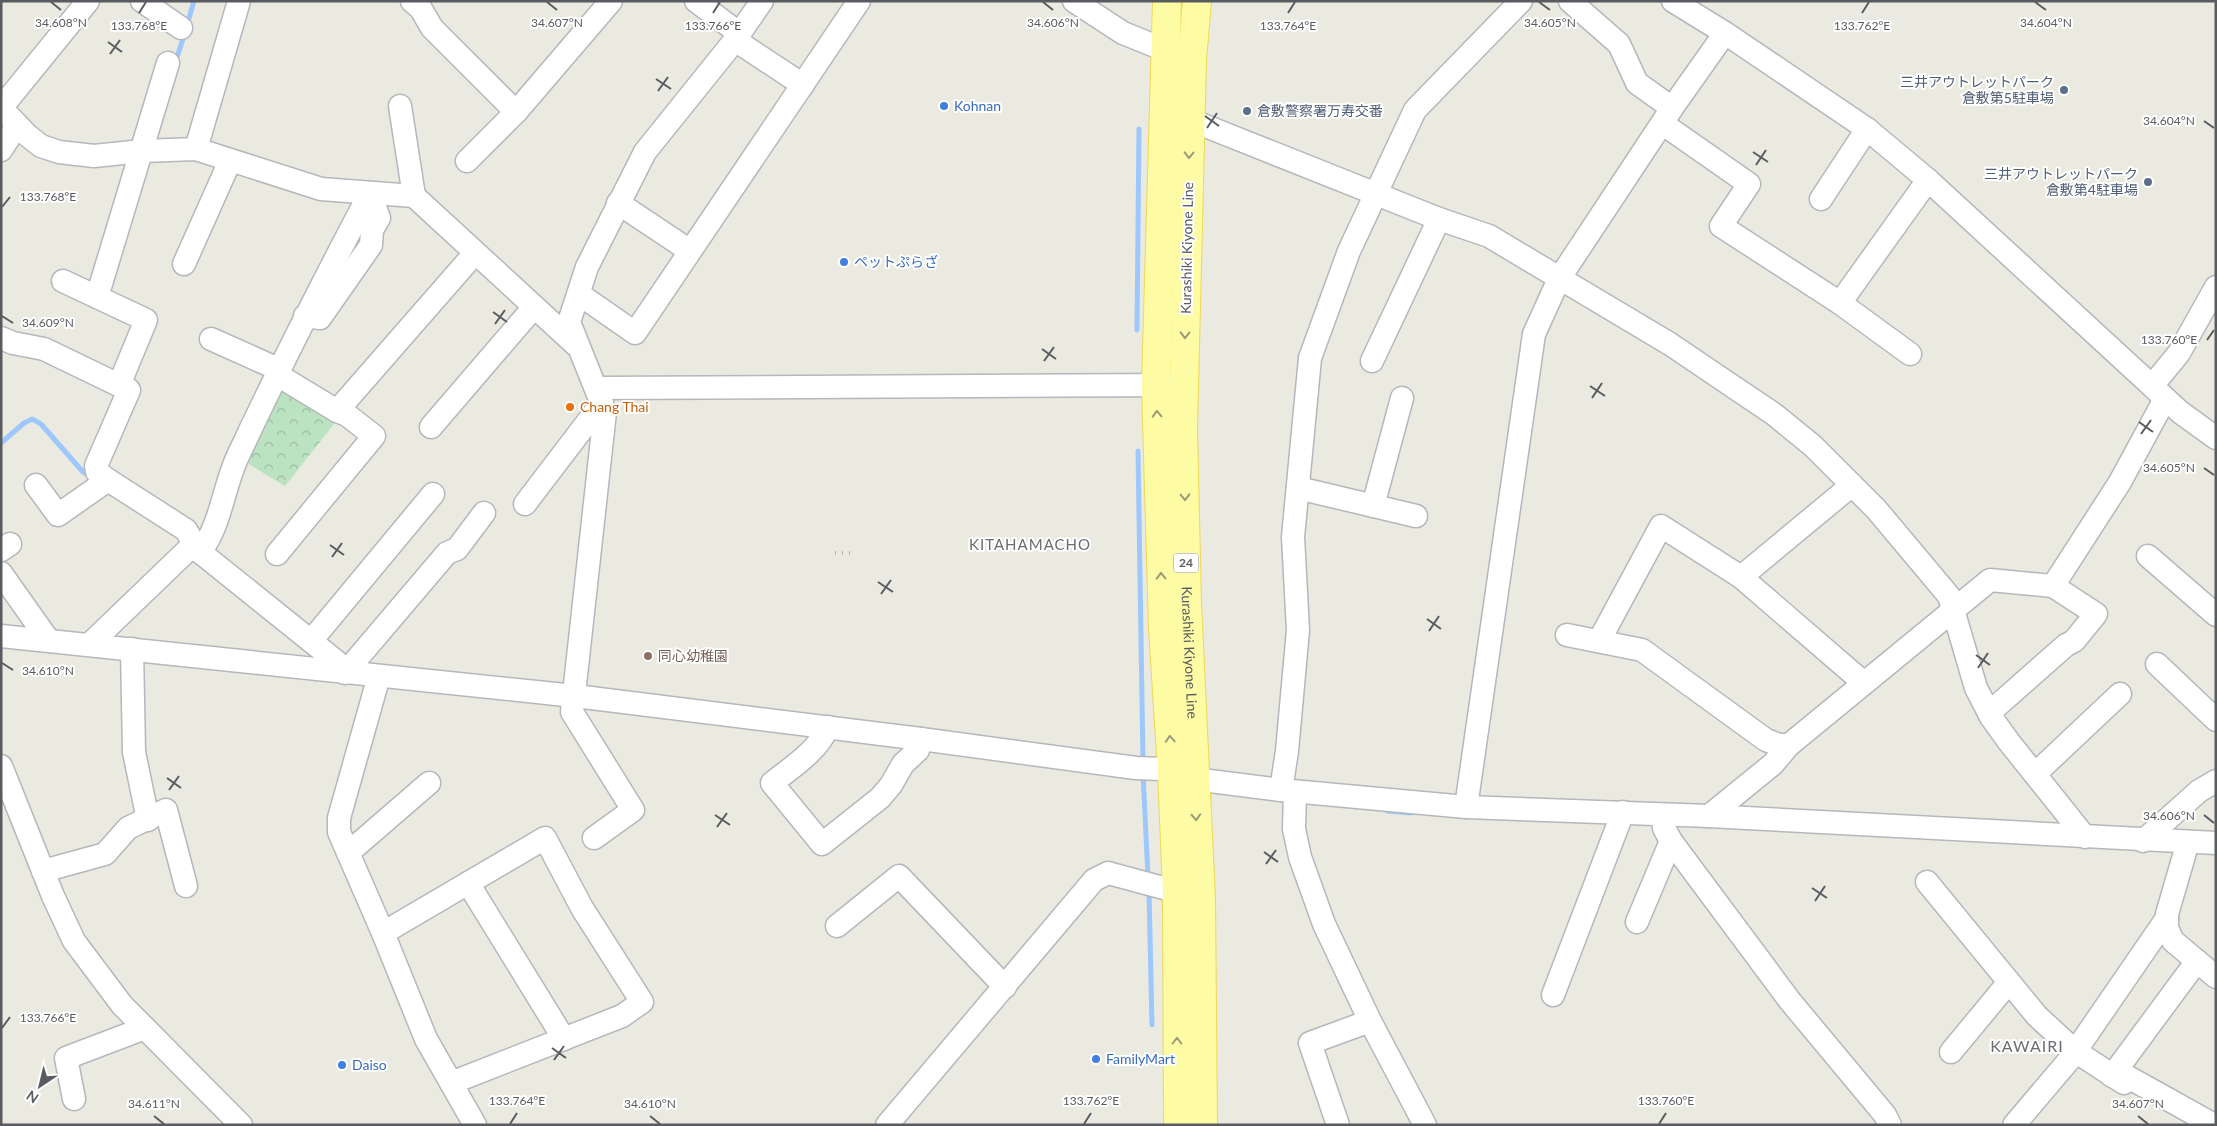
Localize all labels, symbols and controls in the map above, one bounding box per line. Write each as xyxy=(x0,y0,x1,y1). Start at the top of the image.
text: 34.608°N xyxy=(35,15,87,30)
text: 34.607°N xyxy=(531,15,583,30)
text: 34.606°N xyxy=(1027,15,1079,30)
text: 34.605°N xyxy=(1524,15,1576,30)
text: 34.604°N xyxy=(2020,15,2072,30)
text: 133.768°E xyxy=(111,18,167,33)
text: 133.766°E xyxy=(685,18,741,33)
text: 133.764°E xyxy=(1260,18,1316,33)
text: 133.762°E xyxy=(1834,18,1890,33)
place label: 三井アウトレットパーク 倉敷第5駐車場 xyxy=(1900,73,2054,106)
marker: 三井アウトレットパーク 倉敷第5駐車場 xyxy=(2058,84,2070,96)
place label: Kohnan xyxy=(954,97,1001,114)
marker: Kohnan xyxy=(938,100,950,112)
place label: 倉敷警察署万寿交番 xyxy=(1257,102,1383,119)
marker: 倉敷警察署万寿交番 xyxy=(1241,105,1253,117)
text: 34.604°N xyxy=(2143,113,2195,128)
one-way arrow xyxy=(1184,151,1195,159)
place label: 三井アウトレットパーク 倉敷第4駐車場 xyxy=(1984,165,2138,198)
marker: 三井アウトレットパーク 倉敷第4駐車場 xyxy=(2142,176,2154,188)
street label: Kurashiki Kiyone Line xyxy=(1177,182,1196,314)
text: 133.768°E xyxy=(20,189,76,204)
place label: ペットぷらざ xyxy=(854,253,938,270)
marker: ペットぷらざ xyxy=(838,256,850,268)
text: 34.609°N xyxy=(22,315,74,330)
one-way arrow xyxy=(1180,331,1190,339)
text: 133.760°E xyxy=(2141,332,2197,347)
place label: Chang Thai xyxy=(580,398,649,415)
marker: Chang Thai xyxy=(564,401,576,413)
one-way arrow xyxy=(1152,410,1163,418)
text: 34.605°N xyxy=(2143,460,2195,475)
one-way arrow xyxy=(1179,493,1190,501)
district label: KITAHAMACHO xyxy=(969,535,1091,553)
road number: 24 xyxy=(1174,554,1198,572)
one-way arrow xyxy=(1156,572,1167,580)
street label: Kurashiki Kiyone Line xyxy=(1179,586,1201,719)
place label: 同心幼稚園 xyxy=(658,647,728,664)
marker: 同心幼稚園 xyxy=(642,650,654,662)
text: 34.610°N xyxy=(22,663,74,678)
one-way arrow xyxy=(1165,734,1176,742)
text: 34.606°N xyxy=(2143,808,2195,823)
one-way arrow xyxy=(1191,813,1202,821)
text: 133.766°E xyxy=(20,1010,76,1025)
district label: KAWAIRI xyxy=(1990,1036,2064,1055)
one-way arrow xyxy=(1172,1037,1182,1044)
place label: FamilyMart xyxy=(1106,1050,1175,1067)
marker: FamilyMart xyxy=(1090,1053,1102,1065)
place label: Daiso xyxy=(352,1056,387,1073)
marker: Daiso xyxy=(336,1059,348,1071)
north arrow xyxy=(15,1061,65,1111)
text: N xyxy=(23,1087,42,1107)
text: 133.764°E xyxy=(489,1093,545,1108)
text: 133.762°E xyxy=(1063,1093,1119,1108)
text: 133.760°E xyxy=(1638,1093,1694,1108)
text: 34.611°N xyxy=(128,1096,180,1111)
text: 34.610°N xyxy=(624,1096,676,1111)
text: 34.607°N xyxy=(2112,1096,2164,1111)

